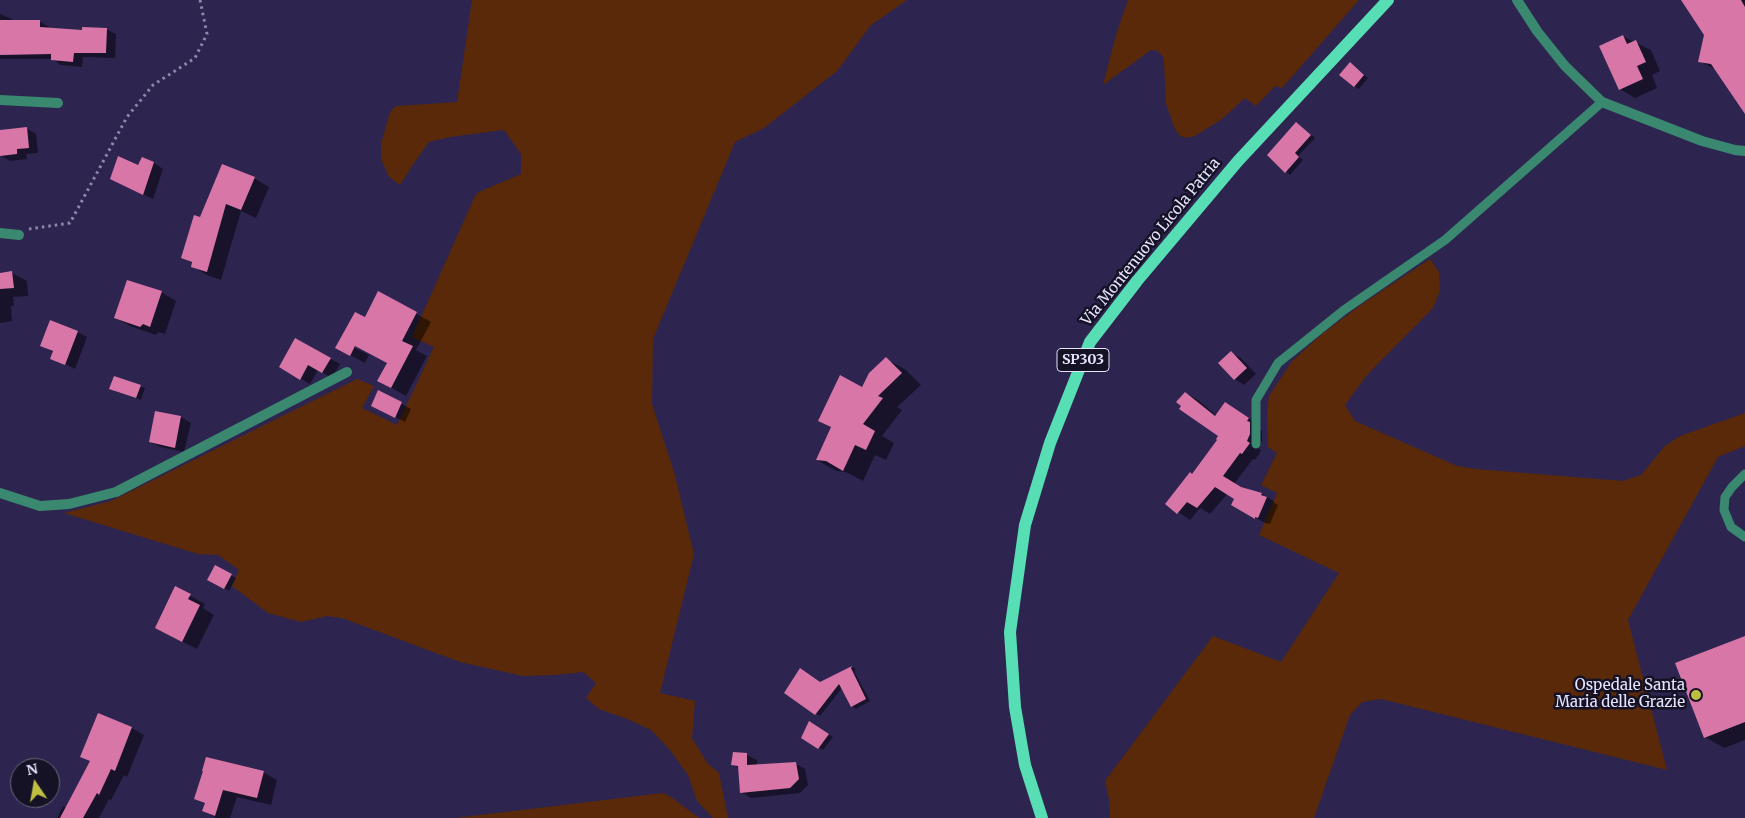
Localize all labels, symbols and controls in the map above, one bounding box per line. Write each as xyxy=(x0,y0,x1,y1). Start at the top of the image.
street label: Via Montenuovo Licola Patria xyxy=(1078,155,1224,329)
road number: SP303 xyxy=(1057,348,1109,372)
place label: Ospedale Santa Maria delle Grazie xyxy=(1555,677,1685,712)
marker: Ospedale Santa Maria delle Grazie xyxy=(1689,688,1703,702)
north arrow xyxy=(10,758,60,808)
text: N xyxy=(25,759,39,779)

